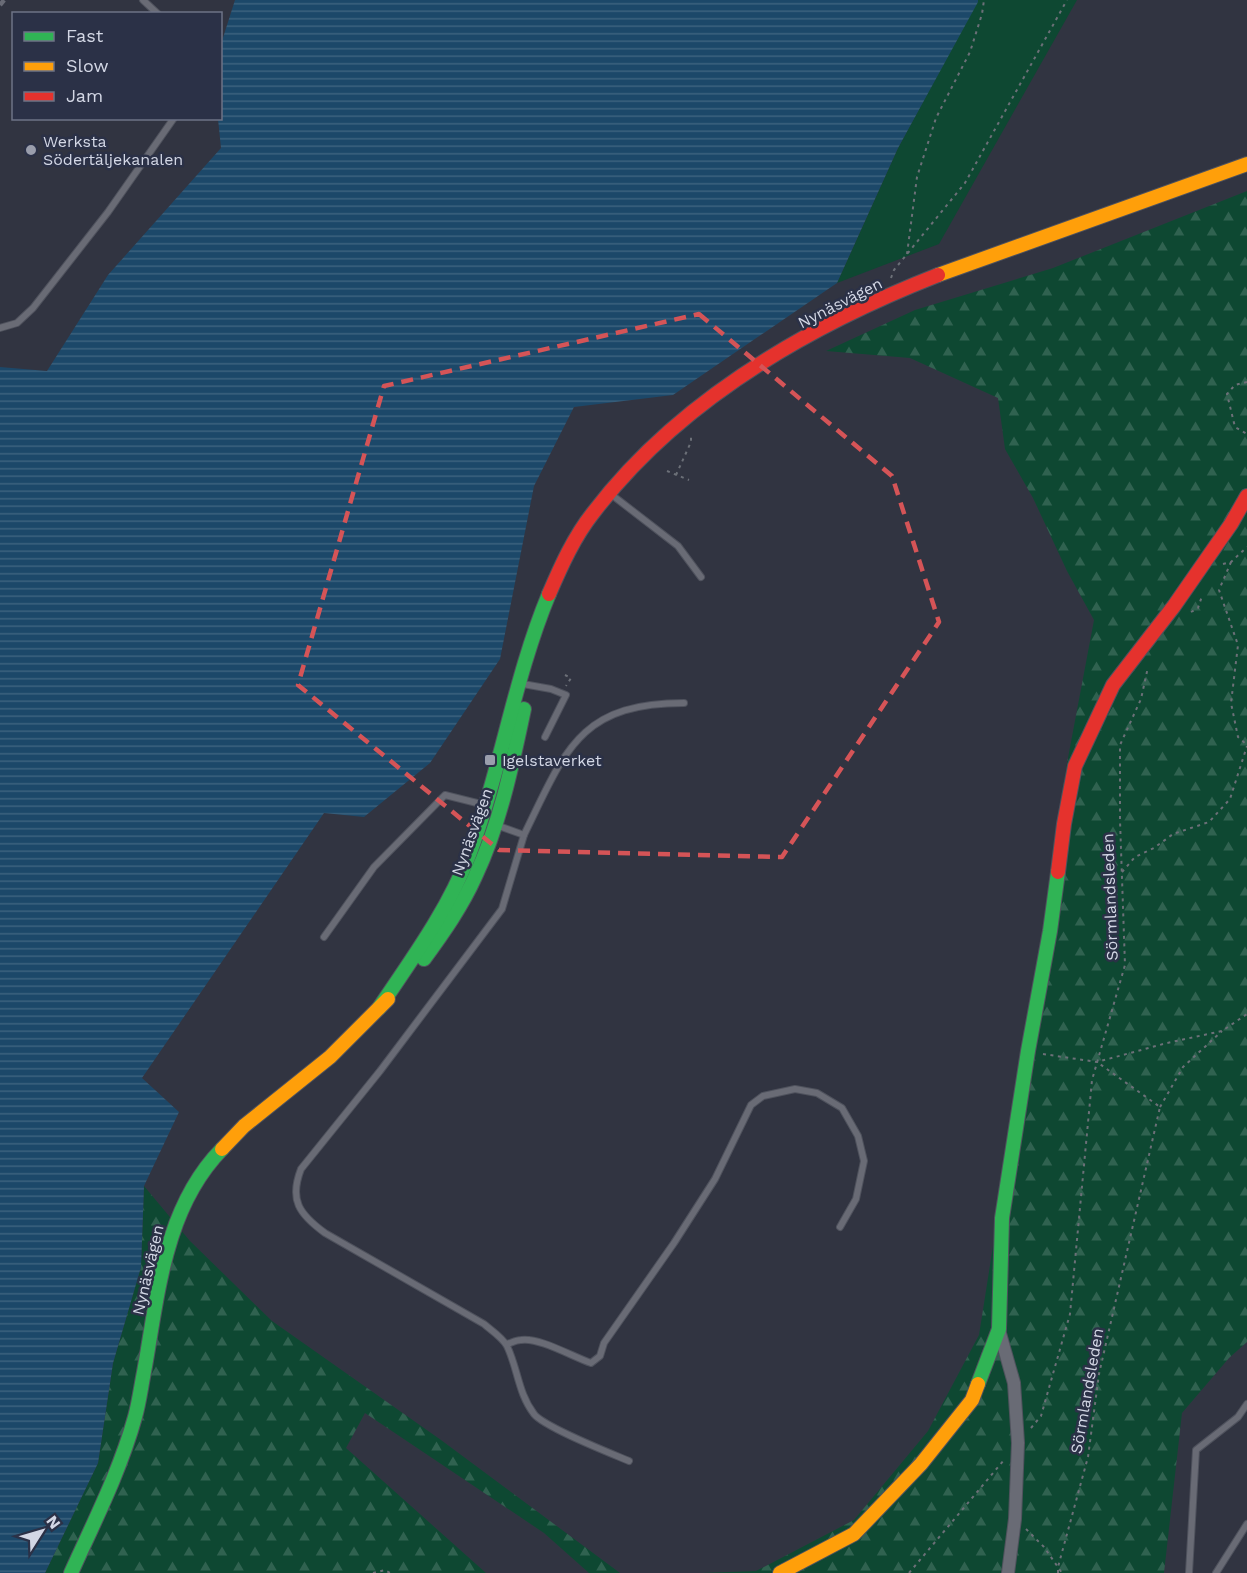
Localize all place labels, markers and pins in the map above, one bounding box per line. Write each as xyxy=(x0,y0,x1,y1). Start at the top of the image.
place label: Werksta Södertäljekanalen xyxy=(43,132,183,169)
marker: Werksta Södertäljekanalen xyxy=(24,143,38,157)
place label: Igelstaverket xyxy=(502,751,602,770)
marker: Igelstaverket xyxy=(483,753,497,767)

